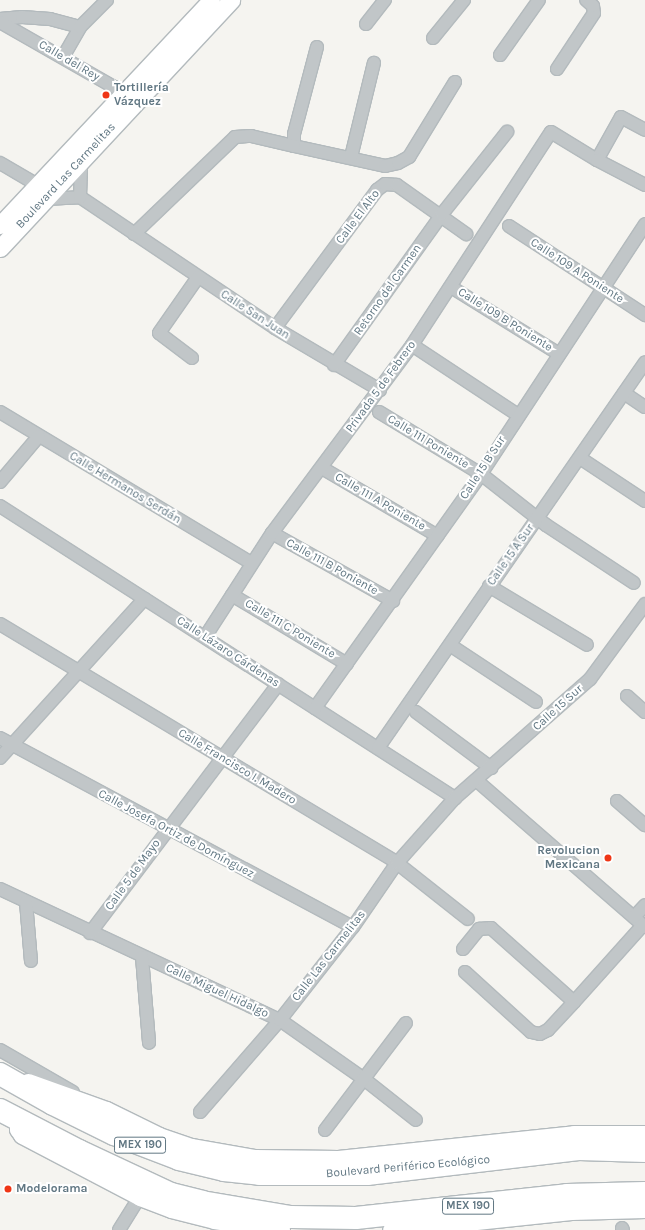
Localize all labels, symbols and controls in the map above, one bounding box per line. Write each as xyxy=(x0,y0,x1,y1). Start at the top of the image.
street label: Calle del Rey xyxy=(36,38,102,84)
place label: Tortillería Vázquez xyxy=(114,81,169,109)
marker: Tortillería Vázquez xyxy=(101,90,111,100)
street label: Boulevard Las Carmelitas xyxy=(13,120,119,232)
street label: Calle El Alto xyxy=(333,187,383,247)
street label: Calle 109 A Poniente xyxy=(528,235,626,307)
street label: Retorno del Carmen xyxy=(351,242,425,338)
street label: Calle 109 B Poniente xyxy=(455,285,555,355)
street label: Calle San Juan xyxy=(218,287,292,343)
street label: Privada 5 de Febrero xyxy=(343,338,419,436)
street label: Calle 111 Poniente xyxy=(385,412,471,472)
street label: Calle 15 B Sur xyxy=(457,434,509,502)
street label: Calle Hermanos Serdán xyxy=(67,449,183,527)
street label: Calle 111 A Poniente xyxy=(332,470,428,534)
street label: Calle 15 A Sur xyxy=(484,521,538,589)
street label: Calle 111 B Poniente xyxy=(284,536,380,598)
street label: Calle 111 C Poniente xyxy=(242,596,338,662)
street label: Calle Lázaro Cárdenas xyxy=(174,613,282,691)
street label: Calle 15 Sur xyxy=(530,682,586,734)
street label: Calle Francisco I. Madero xyxy=(175,726,299,808)
street label: Calle Josefa Ortiz de Domínguez xyxy=(96,787,256,881)
street label: Calle 5 de Mayo xyxy=(102,837,164,913)
place label: Revolucion Mexicana xyxy=(537,844,600,872)
marker: Revolucion Mexicana xyxy=(603,853,613,863)
street label: Calle Las Carmelitas xyxy=(289,908,369,1004)
street label: Calle Miguel Hidalgo xyxy=(163,961,271,1021)
road number: MEX 190 xyxy=(114,1136,166,1154)
street label: Boulevard Periférico Ecológico xyxy=(325,1153,491,1181)
place label: Modelorama xyxy=(16,1182,88,1196)
marker: Modelorama xyxy=(3,1184,13,1194)
road number: MEX 190 xyxy=(442,1197,494,1215)

